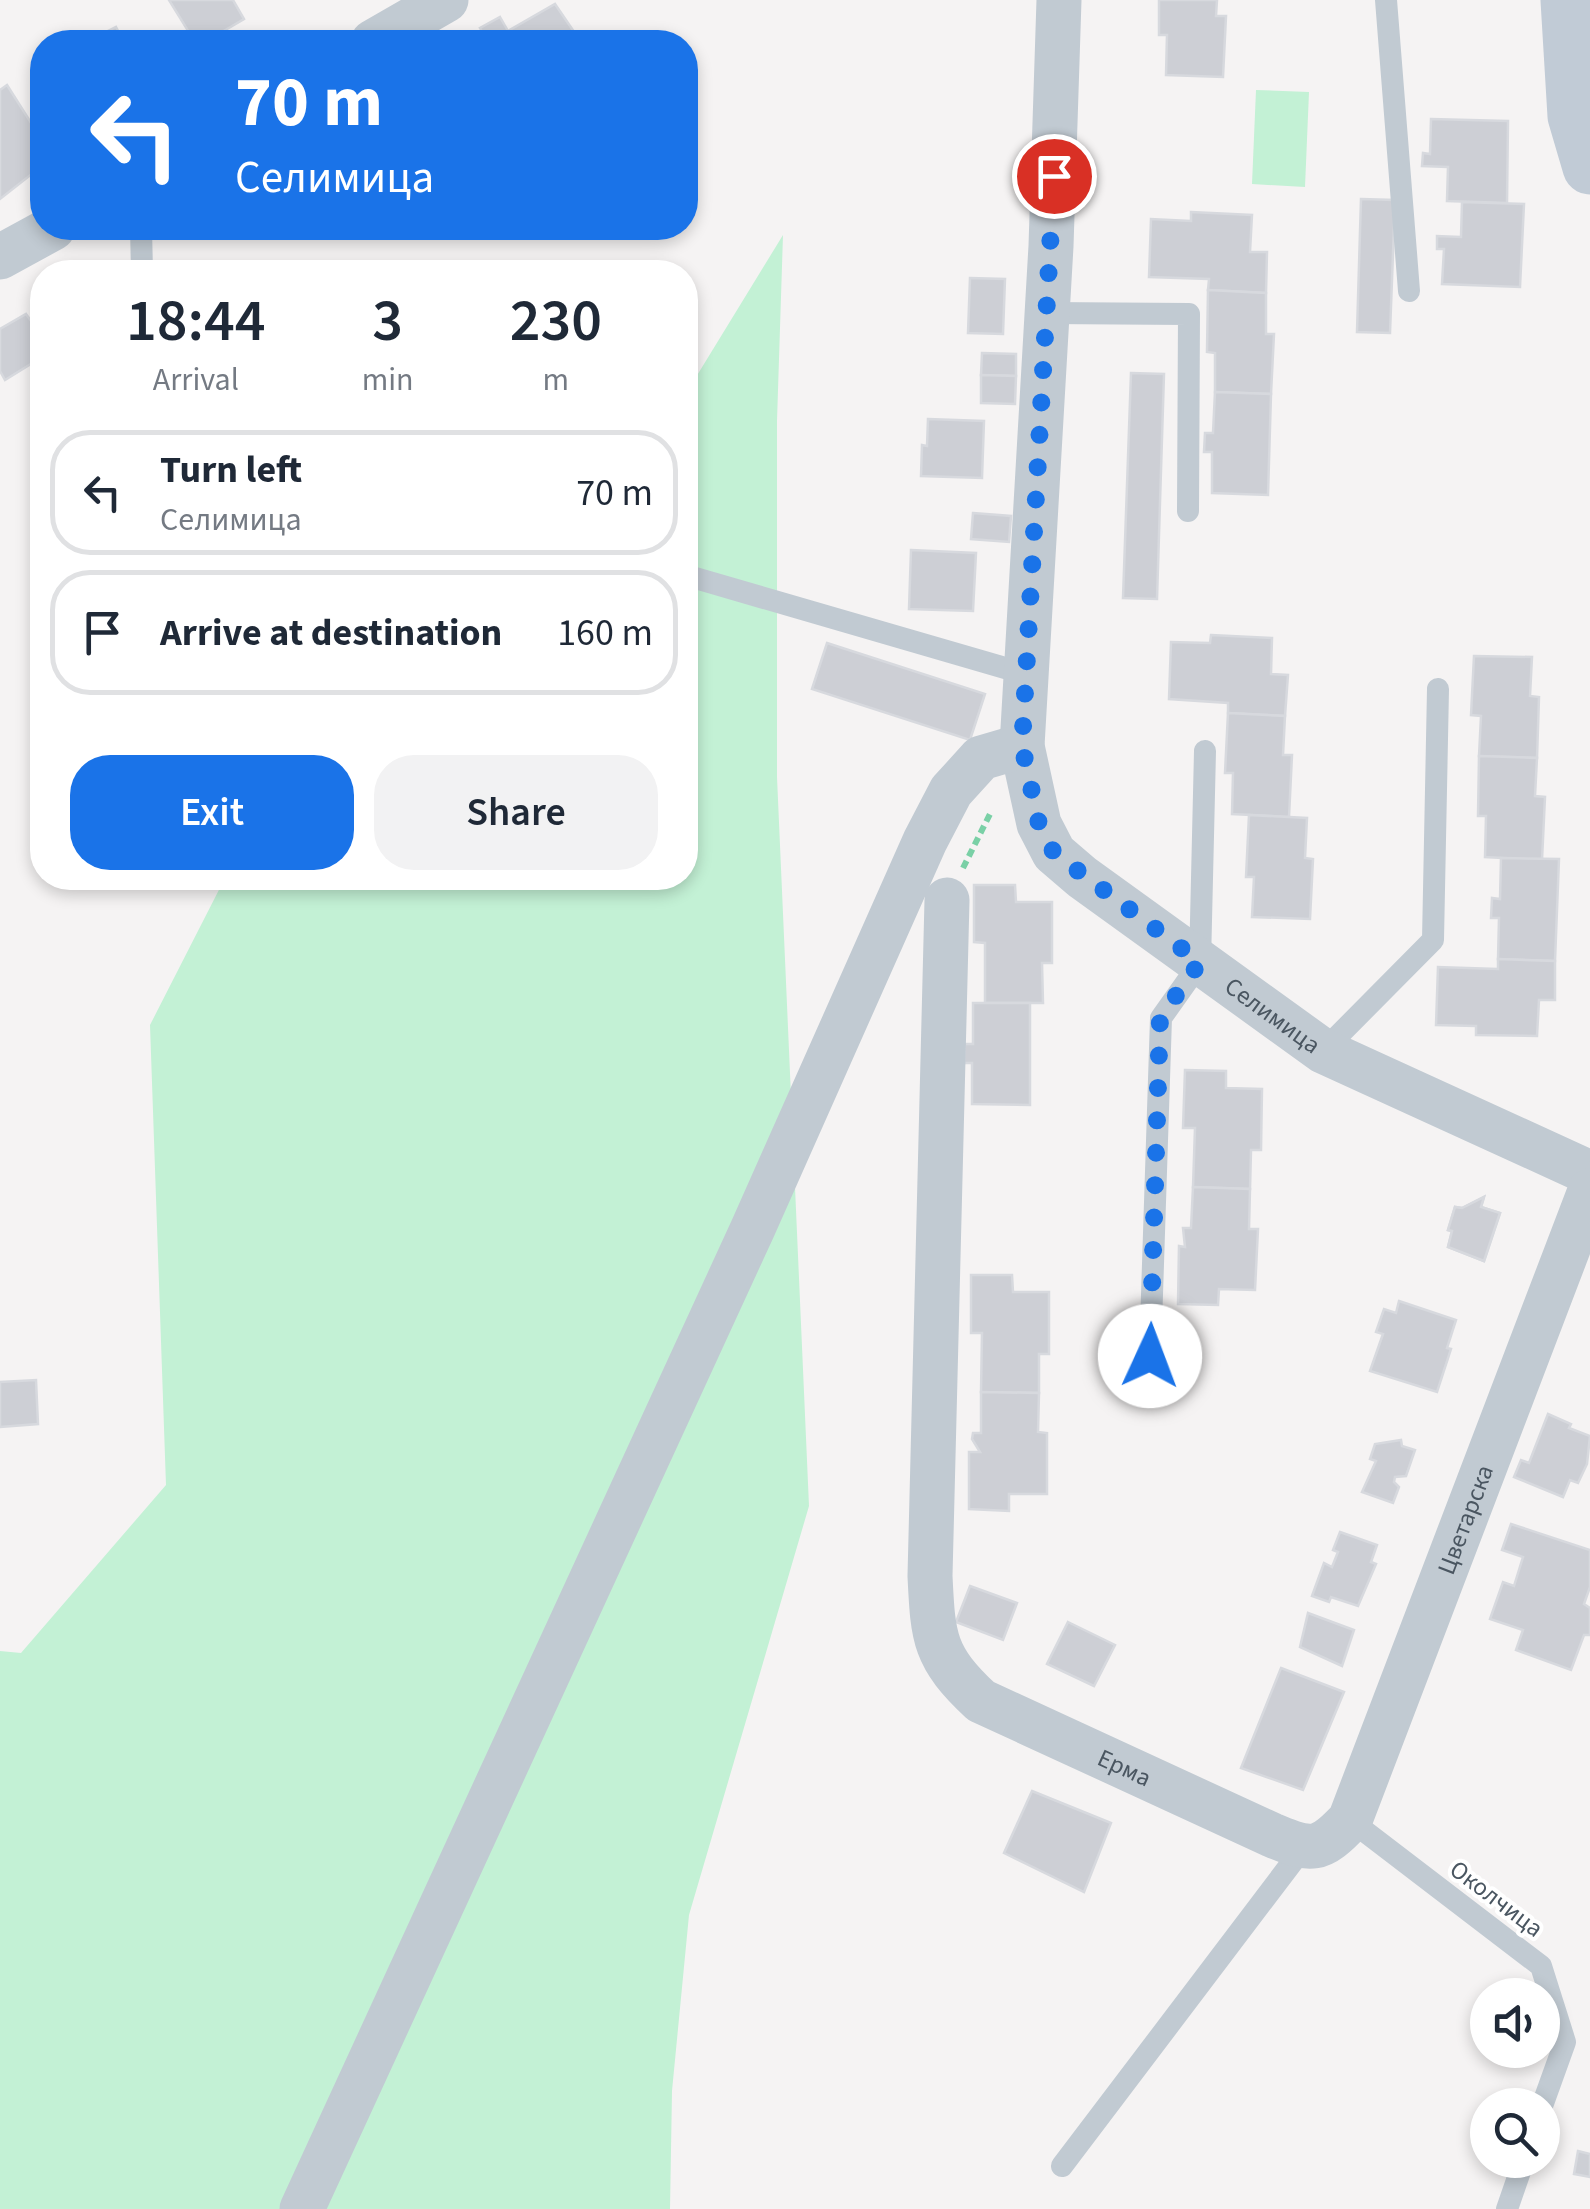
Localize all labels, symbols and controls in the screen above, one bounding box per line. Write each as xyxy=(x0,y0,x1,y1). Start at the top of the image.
text: 70 m xyxy=(235,53,383,153)
icon: left xyxy=(70,70,200,200)
pin xyxy=(1012,134,1097,219)
text: Селимица xyxy=(235,146,434,210)
icon: arrive xyxy=(1027,149,1082,204)
text: 18:44 xyxy=(126,279,266,364)
text: 3 xyxy=(372,279,403,364)
text: 230 xyxy=(510,279,602,364)
text: Arrival xyxy=(153,357,239,403)
text: min xyxy=(362,357,414,403)
text: m xyxy=(543,357,569,403)
text: Turn left xyxy=(160,443,302,497)
icon: left xyxy=(75,465,130,520)
text: 70 m xyxy=(576,466,653,520)
text: Селимица xyxy=(160,497,302,543)
icon: arrive xyxy=(75,605,130,660)
text: Arrive at destination xyxy=(160,606,502,660)
text: 160 m xyxy=(557,606,653,660)
button: Exit xyxy=(70,755,354,870)
button: Share xyxy=(374,755,658,870)
street label: Селимица xyxy=(1217,969,1328,1063)
position arrow xyxy=(1098,1304,1202,1408)
street label: Цветарска xyxy=(1428,1460,1503,1580)
street label: Ерма xyxy=(1092,1740,1157,1796)
street label: Околчица xyxy=(1442,1852,1551,1946)
map controls xyxy=(1470,1978,1560,2178)
button: sound xyxy=(1470,1978,1560,2068)
button: search xyxy=(1470,2088,1560,2178)

